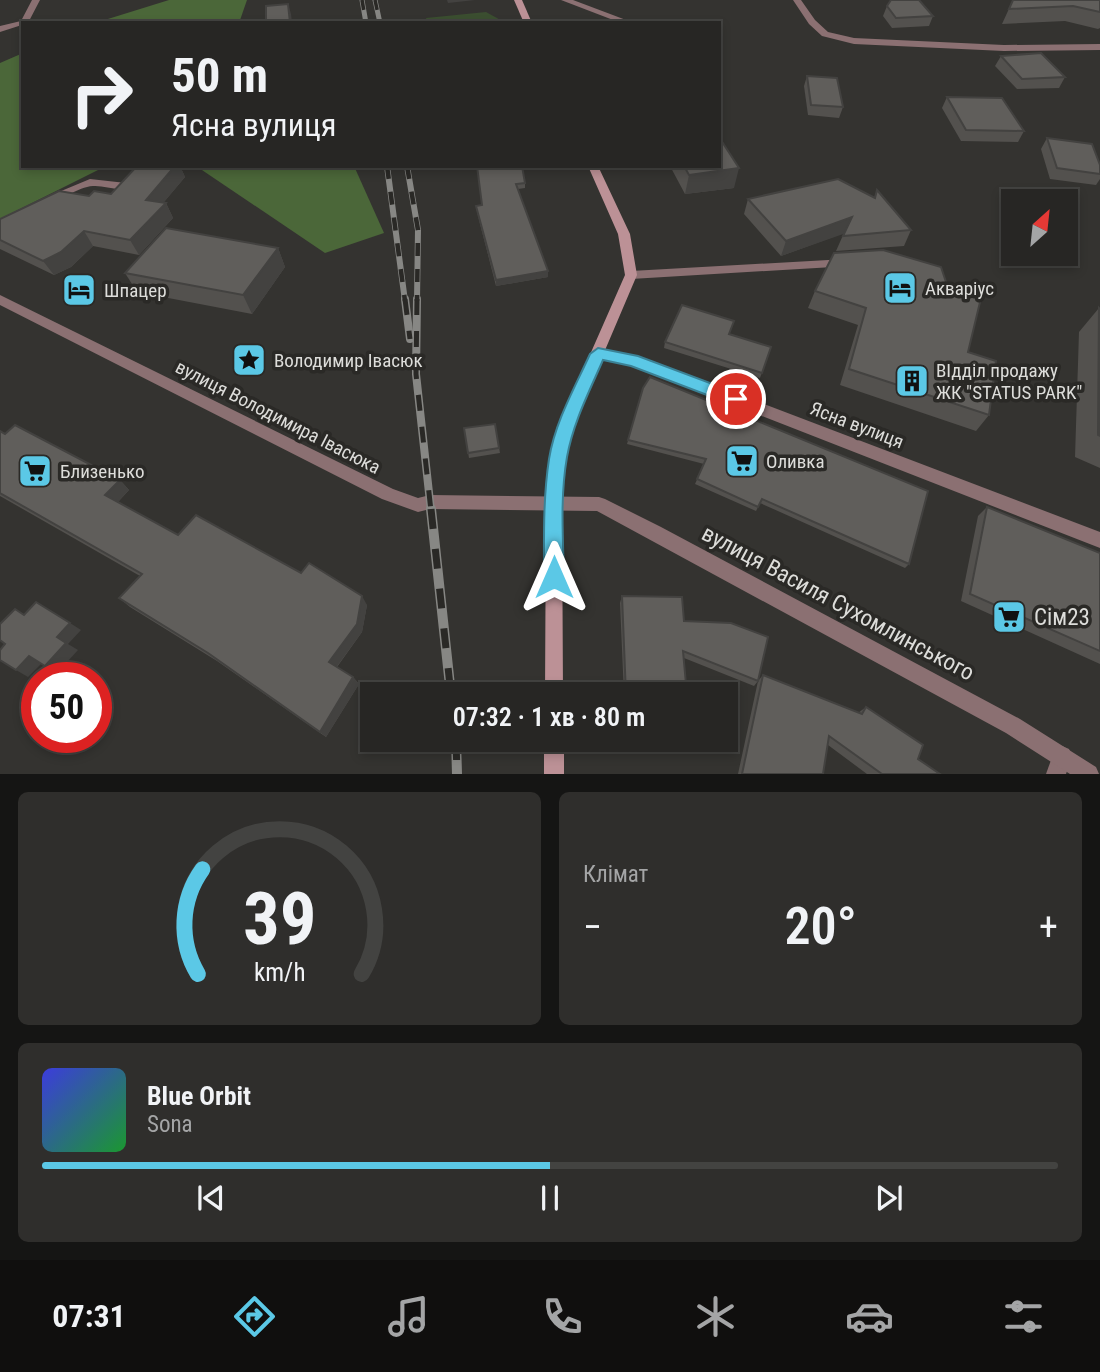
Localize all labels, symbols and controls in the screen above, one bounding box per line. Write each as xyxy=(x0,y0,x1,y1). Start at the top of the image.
text: 50 m xyxy=(171,47,268,104)
icon: right xyxy=(56,49,147,140)
text: Ясна вулиця xyxy=(171,106,336,144)
north arrow xyxy=(1001,189,1078,266)
map controls xyxy=(1001,189,1078,266)
hotel icon: Акваріус xyxy=(881,269,919,307)
hotel icon: Шпацер xyxy=(60,271,98,309)
place label: Акваріус xyxy=(925,277,994,300)
place label: Шпацер xyxy=(104,279,167,302)
place icon: Володимир Івасюк xyxy=(230,341,268,379)
place label: Володимир Івасюк xyxy=(274,349,423,372)
street label: вулиця Володимира Івасюка xyxy=(172,355,384,479)
place label: ВІдділ продажу ЖК "STATUS PARK" xyxy=(936,359,1082,404)
building icon: ВІдділ продажу ЖК "STATUS PARK" xyxy=(893,362,931,400)
pin xyxy=(706,369,766,429)
icon: arrive xyxy=(717,380,755,418)
street label: Ясна вулиця xyxy=(807,397,907,453)
supermarket icon: Оливка xyxy=(723,442,761,480)
place label: Оливка xyxy=(766,450,825,473)
supermarket icon: Близенько xyxy=(16,452,54,490)
place label: Близенько xyxy=(60,460,144,483)
street label: вулиця Василя Сухомлинського xyxy=(697,520,979,686)
position arrow xyxy=(517,540,591,614)
supermarket icon: Сім23 xyxy=(990,598,1028,636)
place label: Сім23 xyxy=(1034,604,1090,631)
speed limit sign: 50 xyxy=(21,662,112,753)
text: 07:32 · 1 хв · 80 m xyxy=(453,702,645,732)
text: Клімат xyxy=(583,861,648,888)
text: 39 xyxy=(243,877,316,963)
text: 20° xyxy=(784,896,857,957)
text: − xyxy=(583,905,602,949)
text: + xyxy=(1039,905,1058,949)
text: km/h xyxy=(254,958,305,987)
text: Blue Orbit xyxy=(147,1081,251,1111)
text: Sona xyxy=(147,1111,193,1138)
icon: previous xyxy=(192,1179,230,1217)
icon: pause xyxy=(531,1179,569,1217)
icon: next xyxy=(870,1179,908,1217)
icon: directions xyxy=(230,1292,279,1341)
icon: music xyxy=(384,1292,433,1341)
icon: phone xyxy=(538,1292,587,1341)
icon: climate xyxy=(691,1292,740,1341)
icon: car xyxy=(845,1292,894,1341)
icon: filters xyxy=(999,1292,1048,1341)
text: 07:31 xyxy=(52,1297,126,1335)

